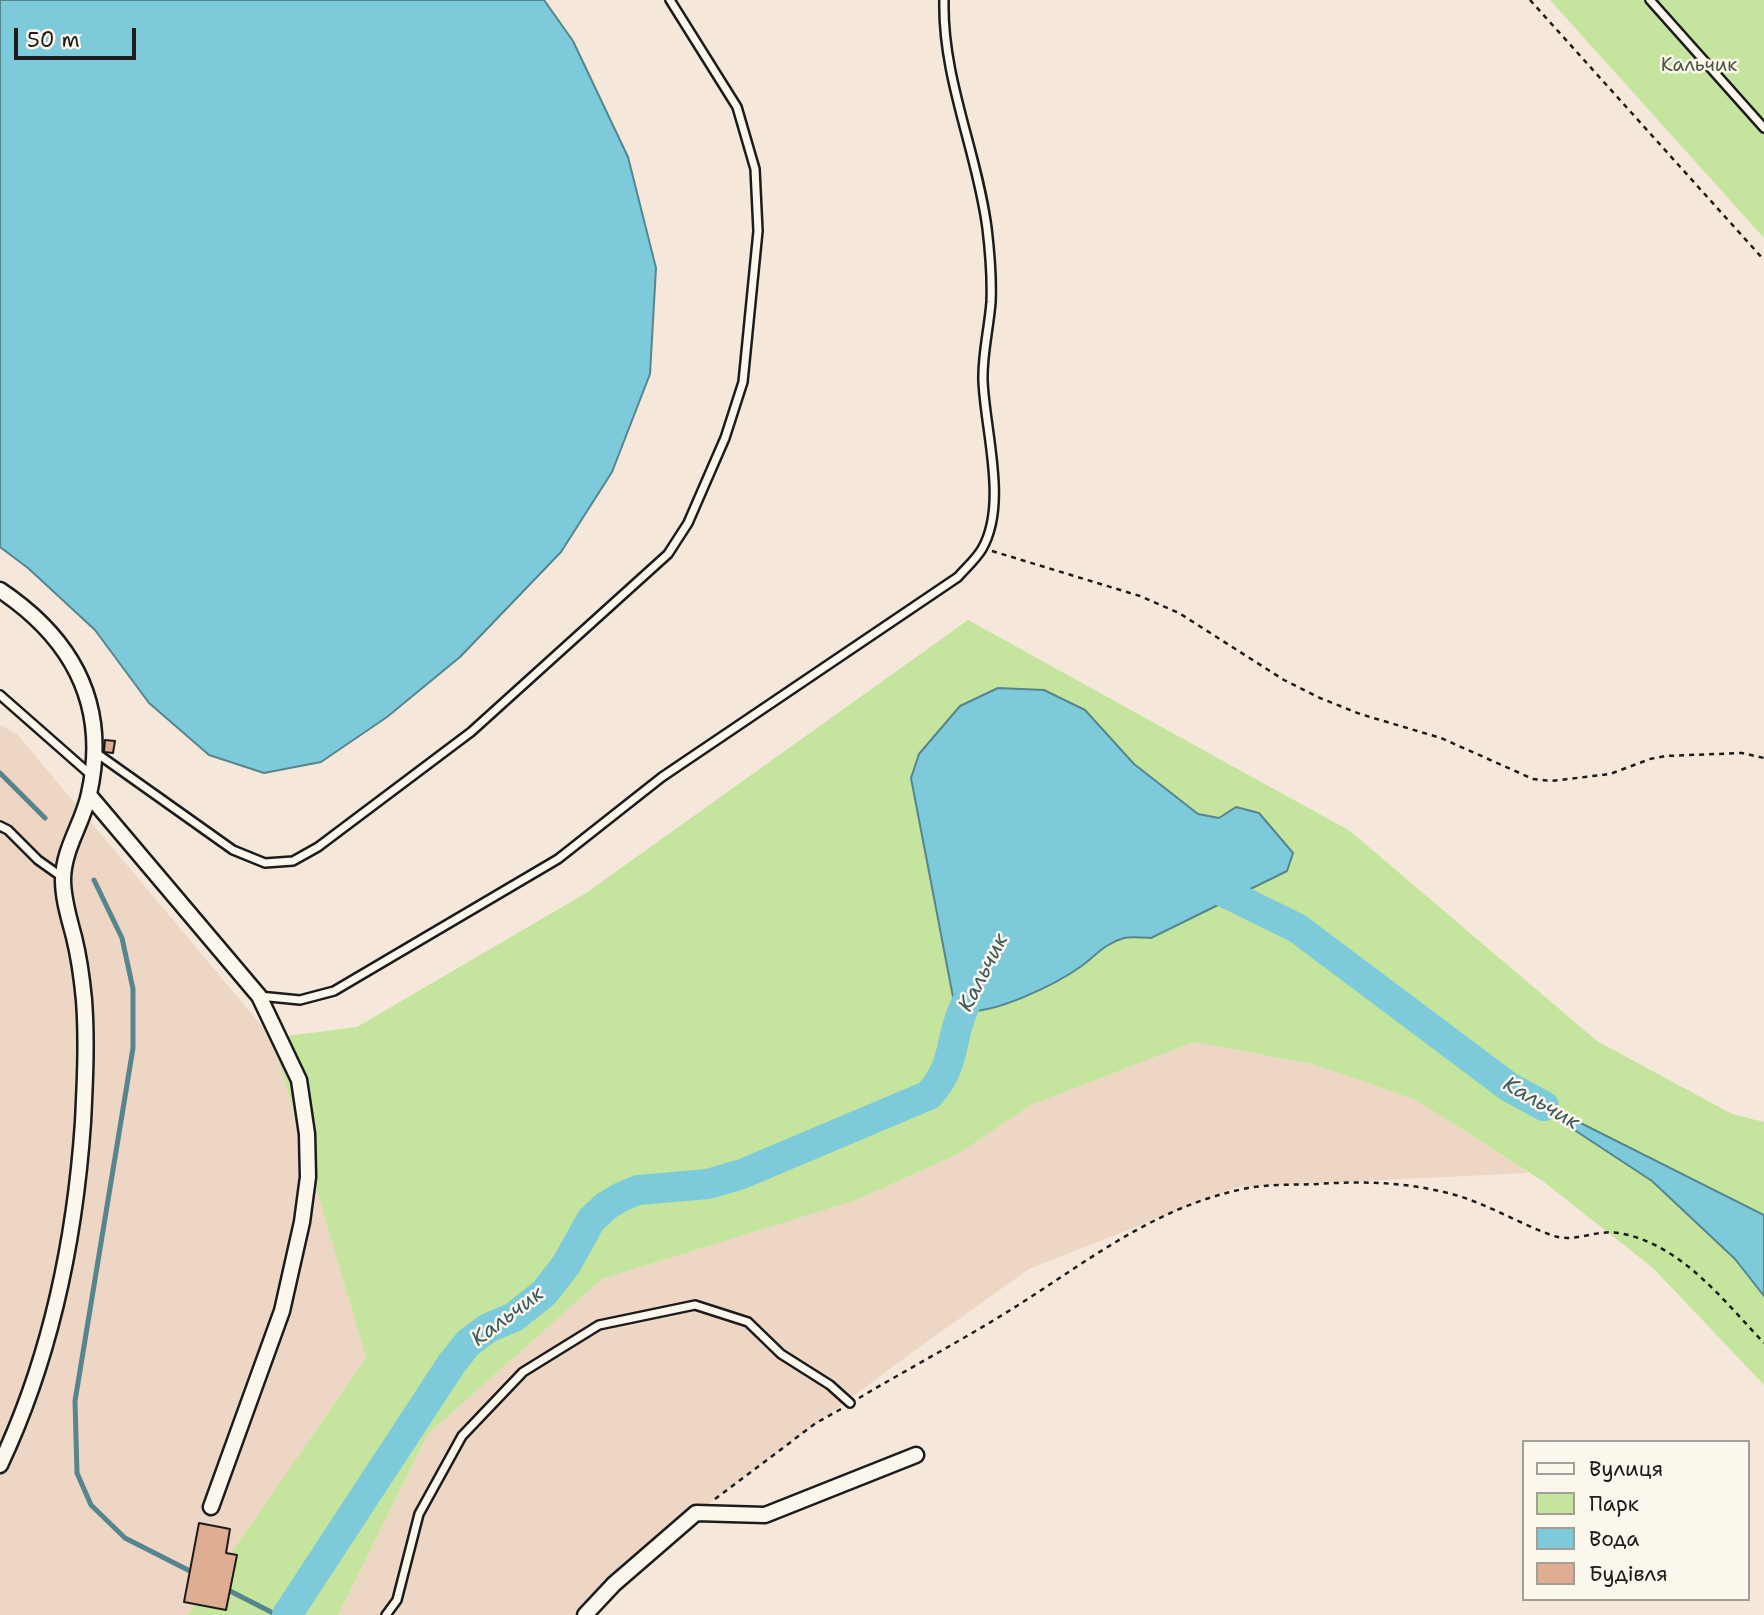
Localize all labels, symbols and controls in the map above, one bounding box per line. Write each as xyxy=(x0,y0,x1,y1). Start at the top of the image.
scale bar xyxy=(18,14,140,58)
text: 50 m xyxy=(27,26,80,54)
park label: Кальчик xyxy=(1661,55,1737,77)
water label: Кальчик xyxy=(954,930,1014,1016)
water label: Кальчик xyxy=(1498,1072,1584,1136)
water label: Кальчик xyxy=(467,1282,549,1352)
legend xyxy=(1522,1440,1750,1601)
text: Вулиця xyxy=(1589,1455,1663,1483)
text: Парк xyxy=(1589,1490,1639,1518)
text: Вода xyxy=(1589,1525,1639,1553)
text: Будівля xyxy=(1589,1560,1668,1588)

